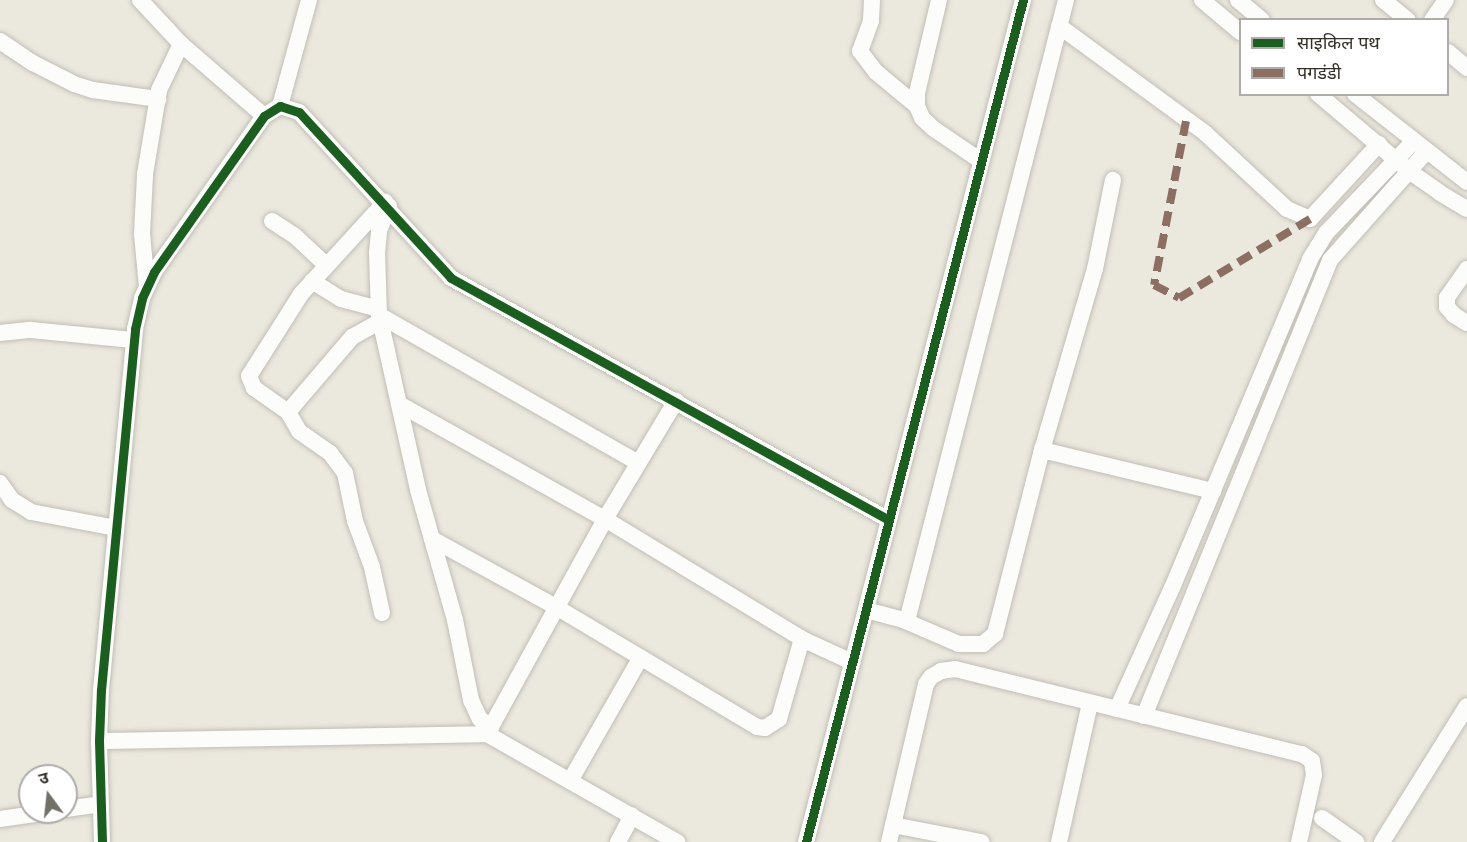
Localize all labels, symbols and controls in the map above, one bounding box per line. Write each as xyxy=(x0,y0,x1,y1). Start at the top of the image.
legend xyxy=(1239,18,1449,96)
text: साइकिल पथ xyxy=(1297,31,1380,55)
text: पगडंडी xyxy=(1297,61,1341,85)
north arrow xyxy=(18,764,78,824)
text: उ xyxy=(36,767,51,789)

